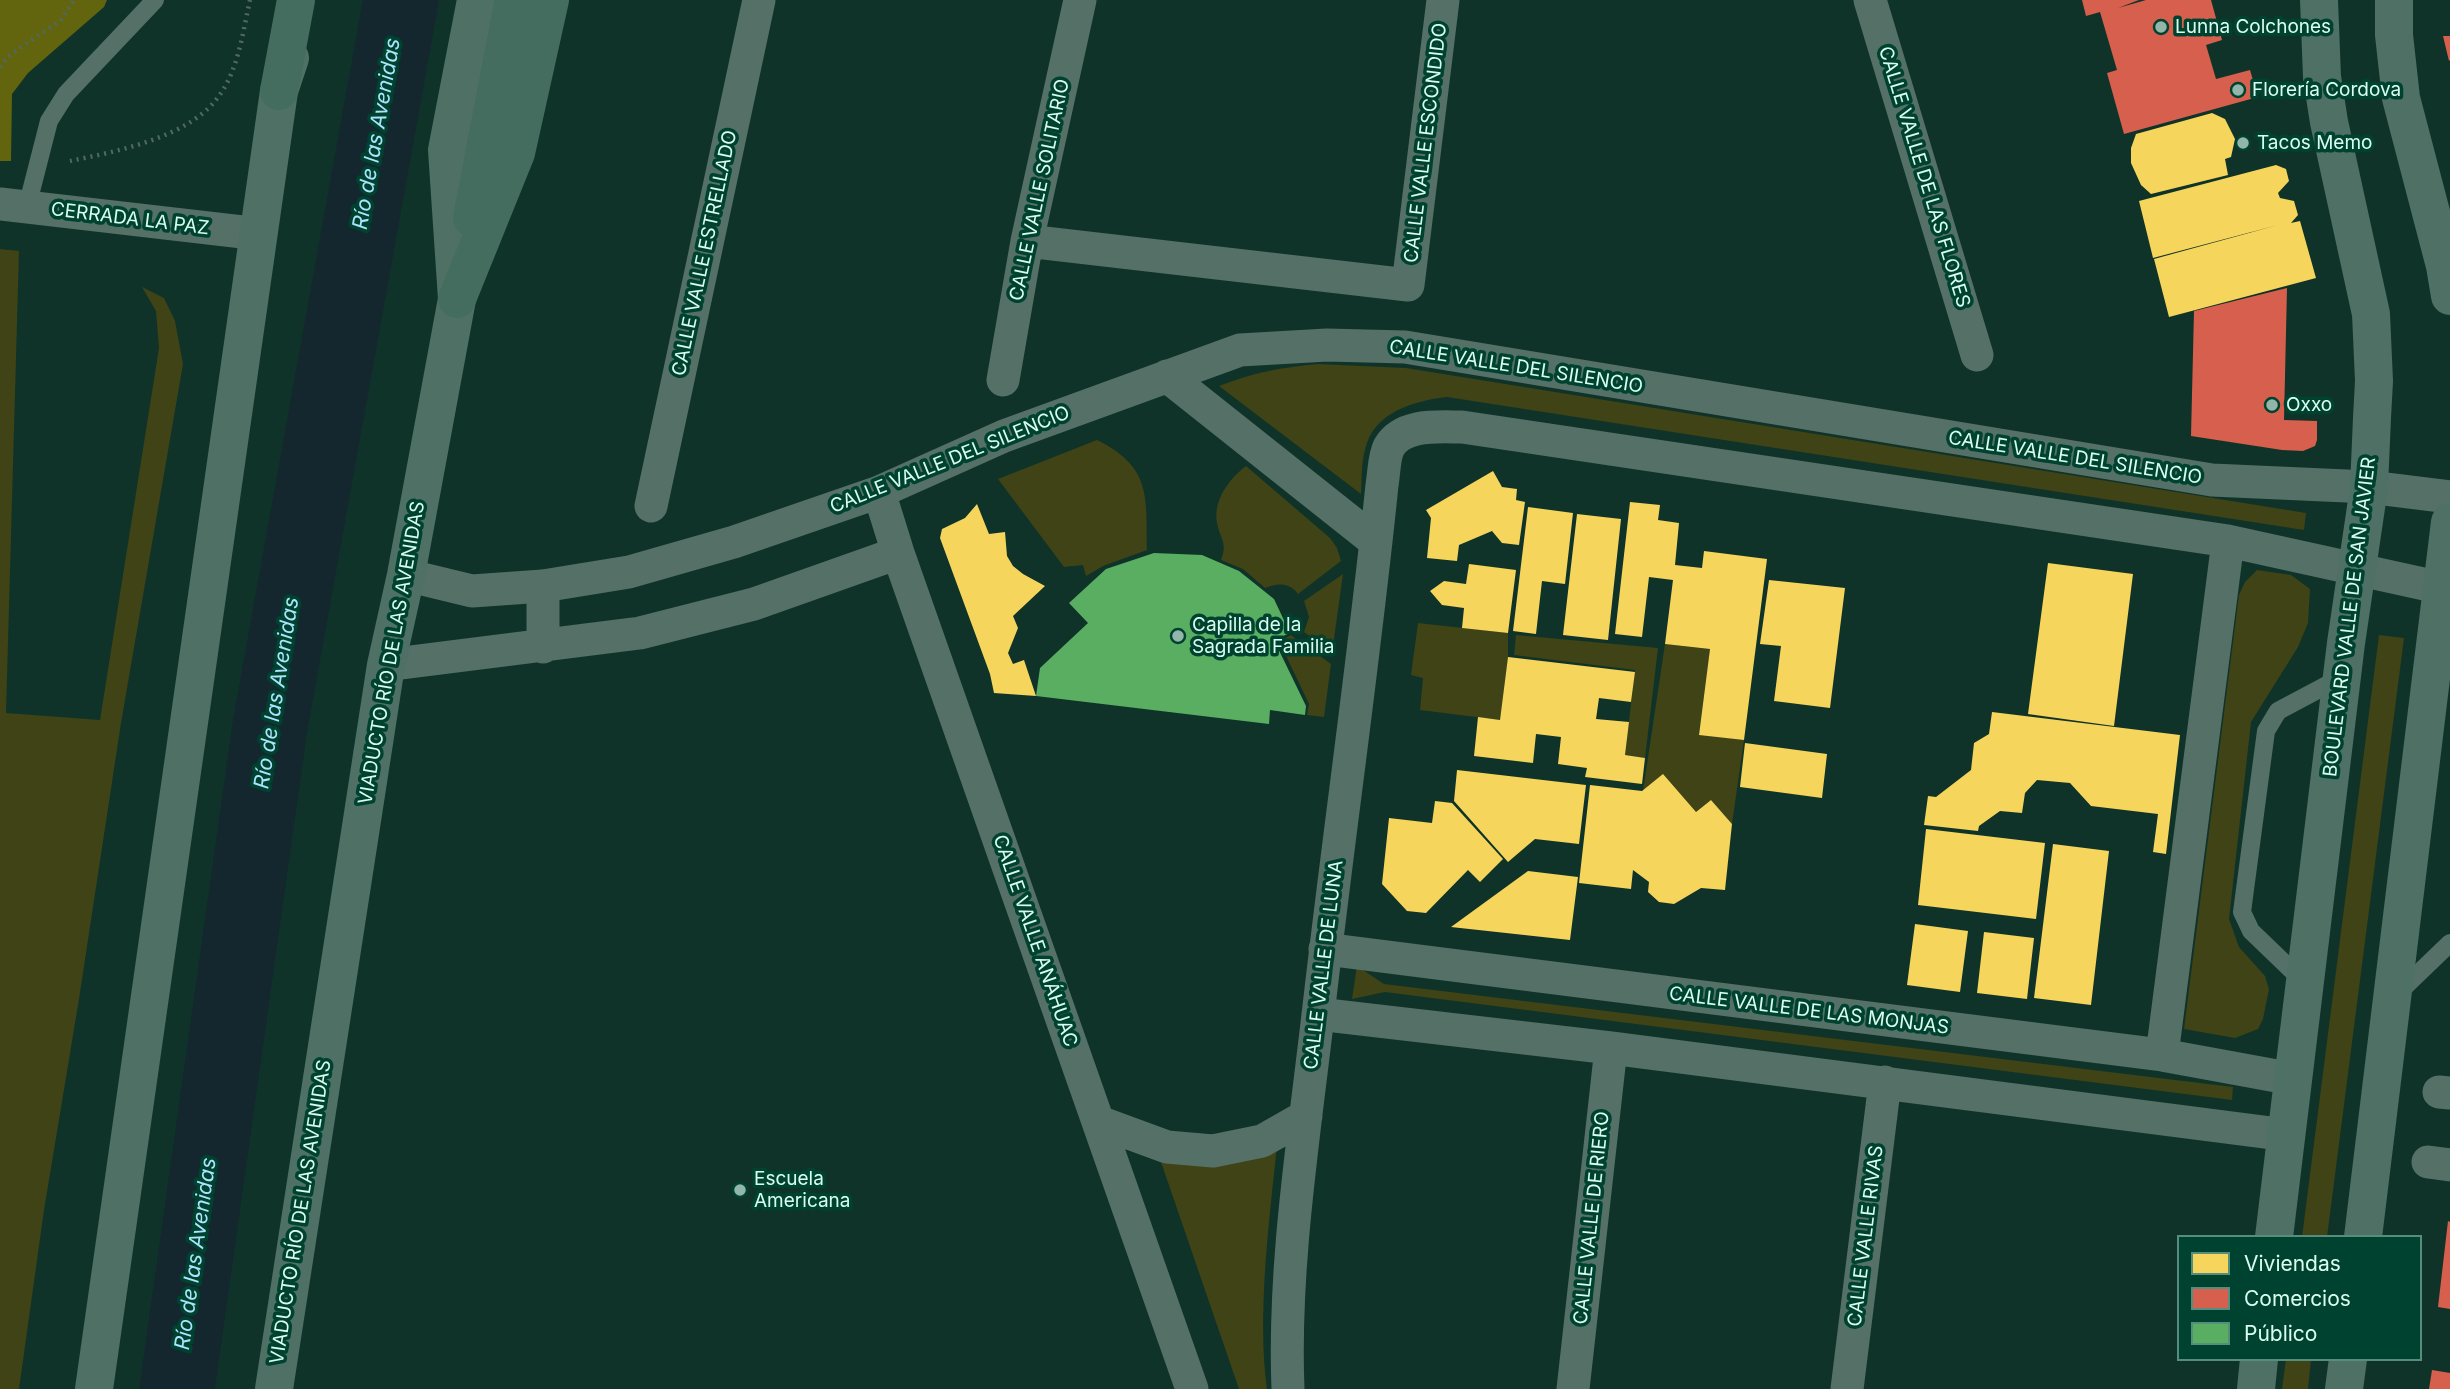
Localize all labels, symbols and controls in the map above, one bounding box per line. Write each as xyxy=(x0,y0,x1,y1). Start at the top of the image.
place label: Lunna Colchones xyxy=(2175,16,2331,38)
marker: Lunna Colchones xyxy=(2153,19,2169,35)
street label: CALLE VALLE ESCONDIDO xyxy=(1400,22,1452,264)
water label: Río de las Avenidas xyxy=(348,36,406,232)
street label: CALLE VALLE DE LAS FLORES xyxy=(1873,44,1975,310)
street label: CALLE VALLE SOLITARIO xyxy=(1005,77,1075,303)
place label: Florería Cordova xyxy=(2252,79,2401,101)
marker: Florería Cordova xyxy=(2230,82,2246,98)
street label: CALLE VALLE ESTRELLADO xyxy=(668,128,742,378)
place label: Tacos Memo xyxy=(2257,132,2372,154)
marker: Tacos Memo xyxy=(2235,135,2251,151)
street label: CERRADA LA PAZ xyxy=(50,198,210,240)
street label: CALLE VALLE DEL SILENCIO xyxy=(1388,336,1644,398)
place label: Oxxo xyxy=(2286,394,2332,416)
marker: Oxxo xyxy=(2264,397,2280,413)
street label: CALLE VALLE DEL SILENCIO xyxy=(827,401,1073,519)
street label: CALLE VALLE DEL SILENCIO xyxy=(1947,427,2203,489)
street label: BOULEVARD VALLE DE SAN JAVIER xyxy=(2319,456,2381,778)
street label: VIADUCTO RÍO DE LAS AVENIDAS xyxy=(354,499,430,807)
water label: Río de las Avenidas xyxy=(249,595,305,791)
place label: Capilla de la Sagrada Familia xyxy=(1192,614,1335,658)
marker: Capilla de la Sagrada Familia xyxy=(1170,628,1186,644)
street label: CALLE VALLE ANÁHUAC xyxy=(988,832,1082,1050)
street label: CALLE VALLE DE LUNA xyxy=(1300,859,1348,1071)
street label: CALLE VALLE DE LAS MONJAS xyxy=(1668,983,1950,1039)
street label: VIADUCTO RÍO DE LAS AVENIDAS xyxy=(266,1058,336,1366)
street label: CALLE VALLE DE RIERO xyxy=(1569,1110,1615,1326)
street label: CALLE VALLE RIVAS xyxy=(1844,1144,1888,1328)
water label: Río de las Avenidas xyxy=(170,1156,222,1352)
place label: Escuela Americana xyxy=(754,1168,850,1212)
marker: Escuela Americana xyxy=(732,1182,748,1198)
legend xyxy=(2177,1235,2422,1361)
text: Viviendas xyxy=(2244,1251,2341,1276)
text: Comercios xyxy=(2244,1286,2351,1311)
text: Público xyxy=(2244,1321,2317,1346)

